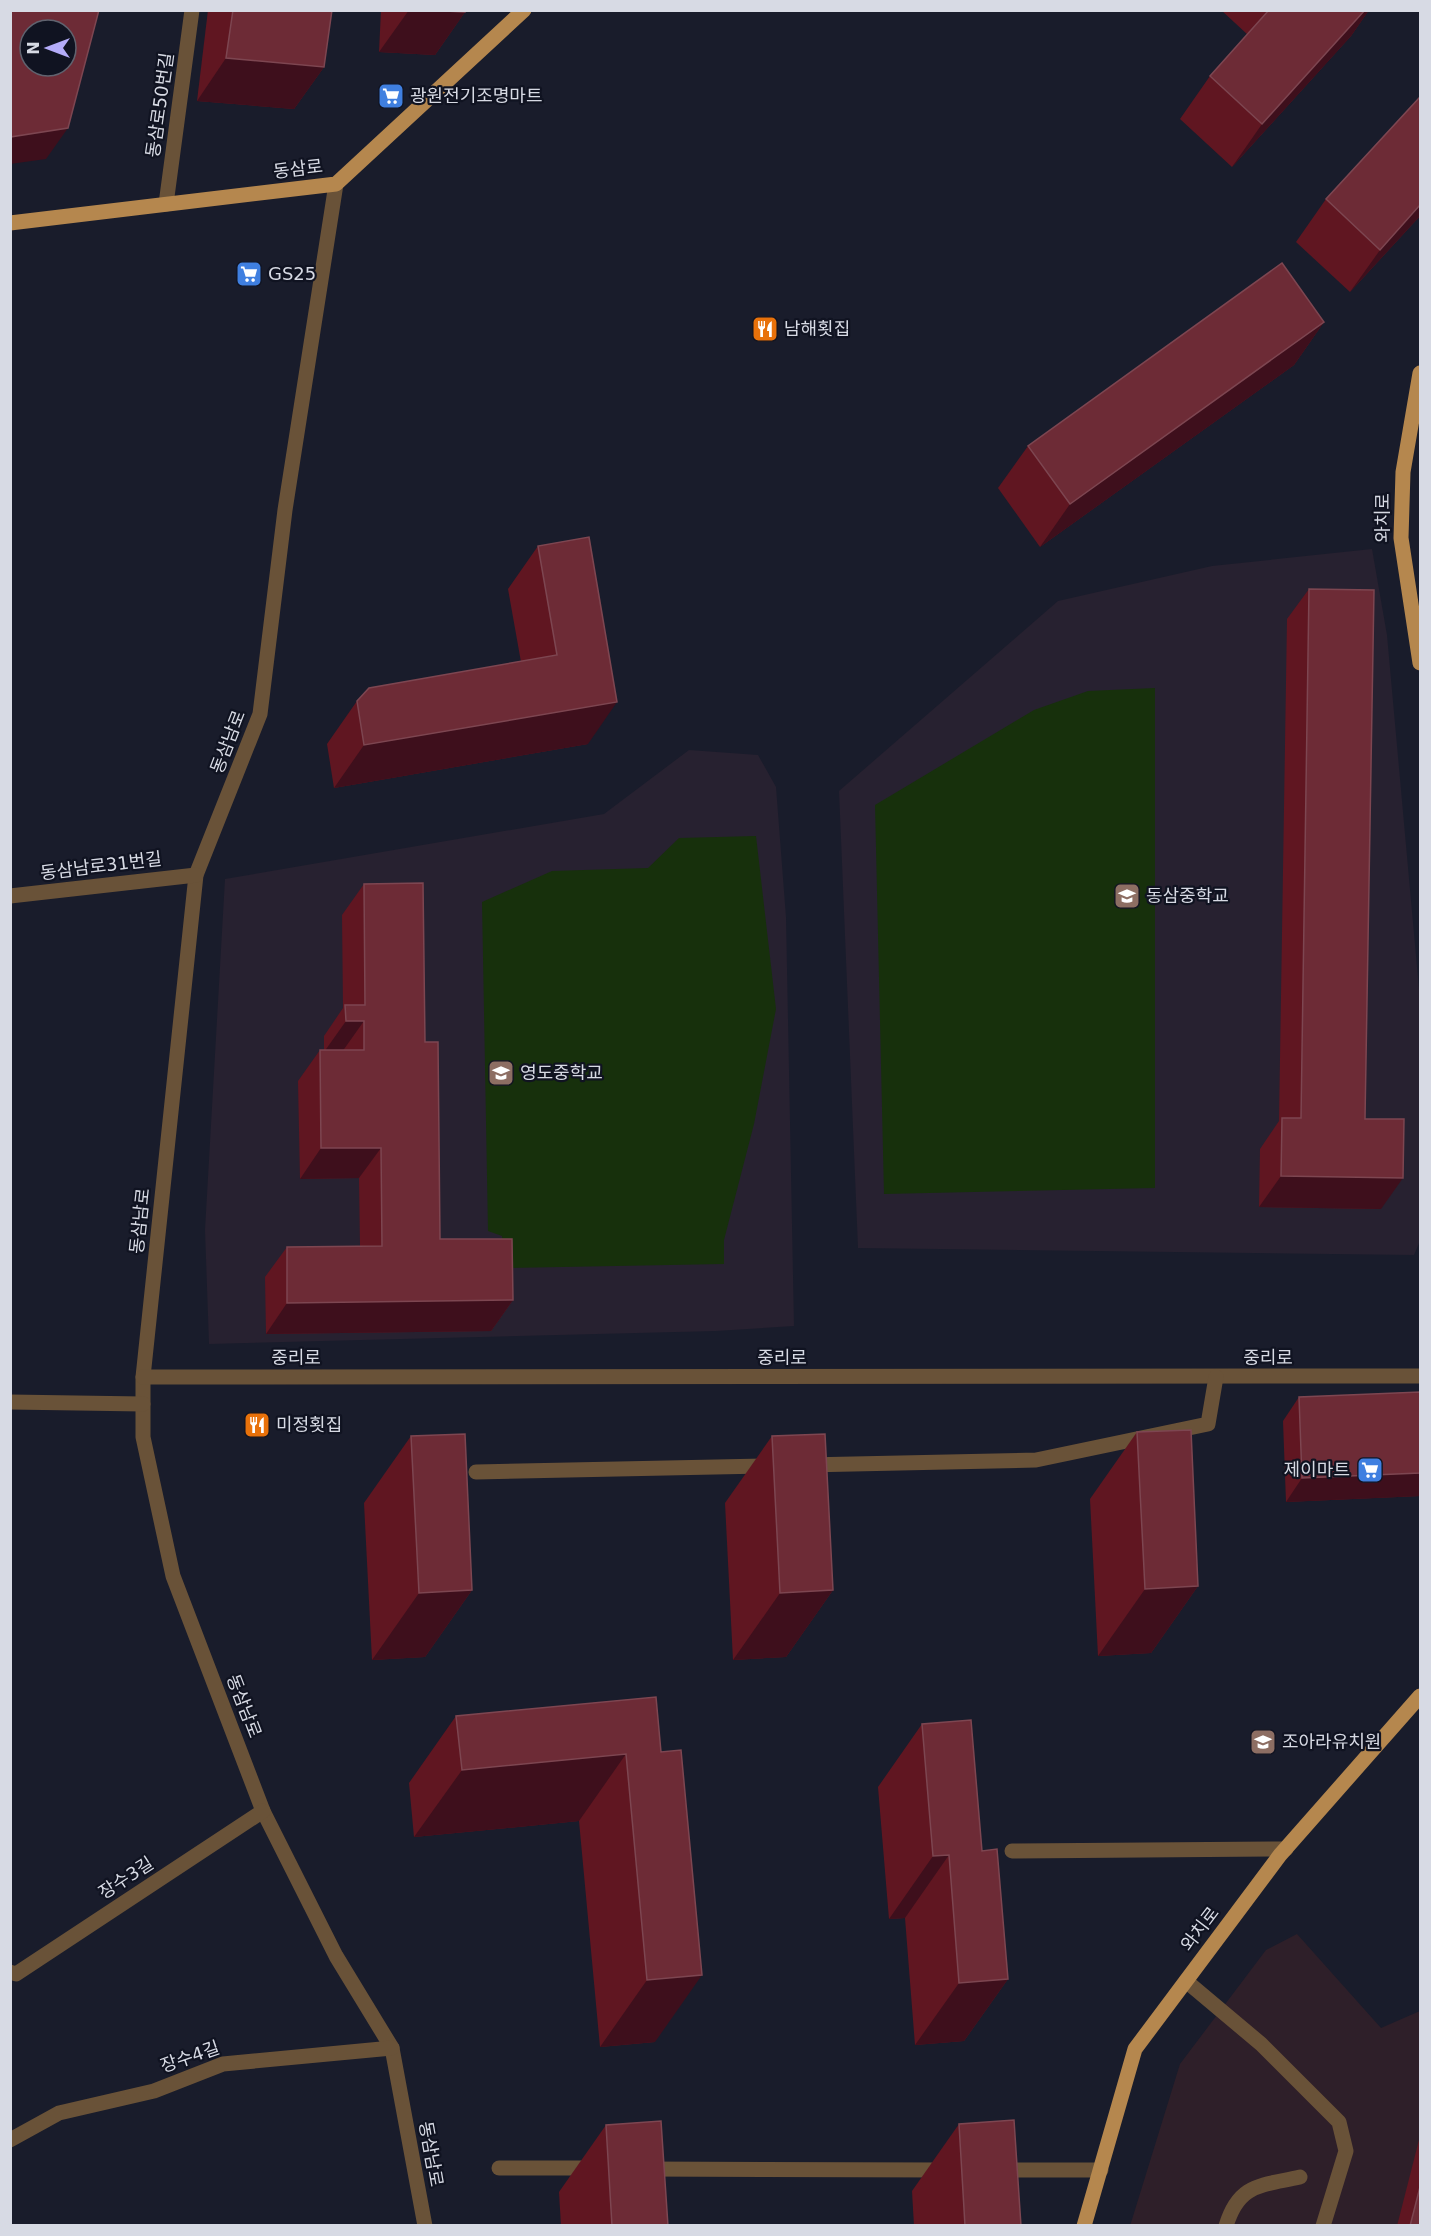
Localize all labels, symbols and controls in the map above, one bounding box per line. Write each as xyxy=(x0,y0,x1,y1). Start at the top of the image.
north arrow xyxy=(18,18,78,78)
text: N xyxy=(24,41,43,55)
street label: 동삼로50번길 xyxy=(142,51,177,159)
supermarket icon: 광원전기조명마트 xyxy=(376,81,406,111)
place label: 광원전기조명마트 xyxy=(410,85,542,106)
street label: 동삼로 xyxy=(272,155,324,182)
supermarket icon: GS25 xyxy=(234,259,264,289)
place label: GS25 xyxy=(268,263,316,284)
restaurant icon: 남해횟집 xyxy=(750,314,780,344)
place label: 남해횟집 xyxy=(784,318,850,339)
street label: 와치로 xyxy=(1372,493,1393,543)
street label: 동삼남로 xyxy=(206,707,249,777)
street label: 동삼남로31번길 xyxy=(39,848,163,883)
school or university icon: 동삼중학교 xyxy=(1112,881,1142,911)
place label: 동삼중학교 xyxy=(1146,885,1229,906)
school or university icon: 영도중학교 xyxy=(486,1058,516,1088)
place label: 영도중학교 xyxy=(520,1062,603,1083)
street label: 동삼남로 xyxy=(126,1187,153,1255)
street label: 중리로 xyxy=(271,1347,321,1368)
street label: 중리로 xyxy=(757,1347,807,1368)
street label: 중리로 xyxy=(1243,1347,1293,1368)
restaurant icon: 미정횟집 xyxy=(242,1410,272,1440)
place label: 미정횟집 xyxy=(276,1414,342,1435)
supermarket icon: 제이마트 xyxy=(1355,1455,1385,1485)
place label: 제이마트 xyxy=(1284,1459,1350,1480)
street label: 동삼남로 xyxy=(223,1671,266,1741)
school or university icon: 조아라유치원 xyxy=(1248,1727,1278,1757)
place label: 조아라유치원 xyxy=(1282,1731,1381,1752)
street label: 장수3길 xyxy=(94,1852,157,1903)
street label: 와치로 xyxy=(1176,1903,1223,1955)
street label: 장수4길 xyxy=(158,2037,222,2076)
street label: 동삼남로 xyxy=(415,2119,448,2188)

